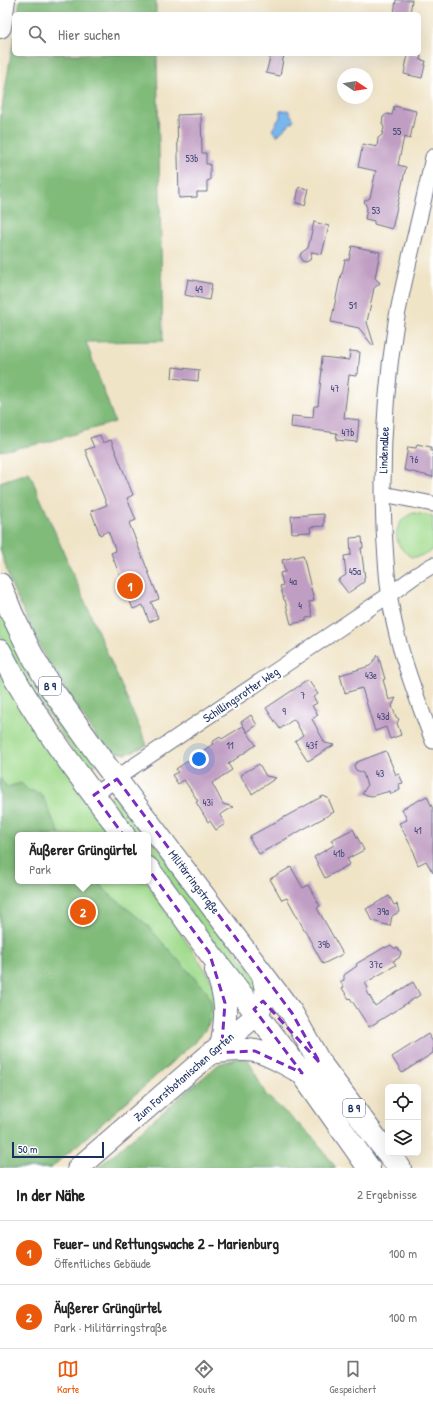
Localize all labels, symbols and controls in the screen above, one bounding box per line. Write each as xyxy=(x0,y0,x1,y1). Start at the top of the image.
search box xyxy=(12,12,421,56)
icon: search xyxy=(26,23,48,45)
text: Hier suchen xyxy=(58,24,120,45)
north arrow xyxy=(337,68,373,104)
house number: 55 xyxy=(393,125,402,138)
house number: 53b xyxy=(186,152,198,165)
house number: 53 xyxy=(372,204,381,217)
house number: 49 xyxy=(195,283,203,296)
house number: 51 xyxy=(349,299,357,312)
house number: 47 xyxy=(331,382,339,395)
house number: 47b xyxy=(342,426,354,439)
street label: Lindenallee xyxy=(374,426,393,474)
house number: 76 xyxy=(410,453,418,466)
house number: 45a xyxy=(349,565,361,578)
pin: 1 xyxy=(117,571,143,601)
house number: 4a xyxy=(289,575,297,588)
house number: 4 xyxy=(298,599,302,612)
street label: Schillingsrotter Weg xyxy=(199,663,282,726)
house number: 43e xyxy=(365,669,377,682)
road number: B 9 xyxy=(39,677,61,695)
house number: 7 xyxy=(301,689,306,702)
house number: 9 xyxy=(282,705,286,718)
house number: 43d xyxy=(377,710,389,723)
house number: 11 xyxy=(226,739,234,752)
house number: 43f xyxy=(306,739,318,752)
your location xyxy=(189,749,209,769)
house number: 43 xyxy=(376,767,385,780)
house number: 43i xyxy=(203,796,213,809)
house number: 41 xyxy=(414,824,422,837)
popup xyxy=(15,832,151,884)
text: Äußerer Grüngürtel xyxy=(29,839,137,860)
street label: Militärringstraße xyxy=(165,846,224,918)
house number: 41b xyxy=(333,847,345,860)
text: Park xyxy=(29,860,51,878)
pin: 2 xyxy=(70,897,96,927)
house number: 39a xyxy=(377,905,389,918)
house number: 39b xyxy=(318,938,330,951)
house number: 37c xyxy=(369,958,383,971)
street label: Zum Forstbotanischen Garten xyxy=(130,1028,238,1125)
map controls xyxy=(385,1084,421,1156)
button: locate xyxy=(385,1084,421,1120)
road number: B 9 xyxy=(343,1099,365,1117)
button: layers xyxy=(385,1120,421,1156)
scale bar xyxy=(12,1140,104,1159)
text: 50 m xyxy=(18,1142,38,1156)
text: In der Nähe xyxy=(16,1183,85,1206)
text: 2 Ergebnisse xyxy=(357,1185,417,1203)
text: Feuer- und Rettungswache 2 - Marienburg xyxy=(54,1233,279,1254)
text: 1 xyxy=(27,1244,31,1262)
text: 100 m xyxy=(389,1244,417,1262)
text: Öffentliches Gebäude xyxy=(54,1254,151,1272)
text: Äußerer Grüngürtel xyxy=(54,1297,162,1318)
text: 2 xyxy=(26,1308,32,1326)
text: 100 m xyxy=(389,1308,417,1326)
text: Park · Militärringstraße xyxy=(54,1318,167,1336)
tab: Karte xyxy=(57,1358,79,1396)
tab: Route xyxy=(193,1358,215,1396)
tab: Gespeichert xyxy=(329,1358,376,1396)

